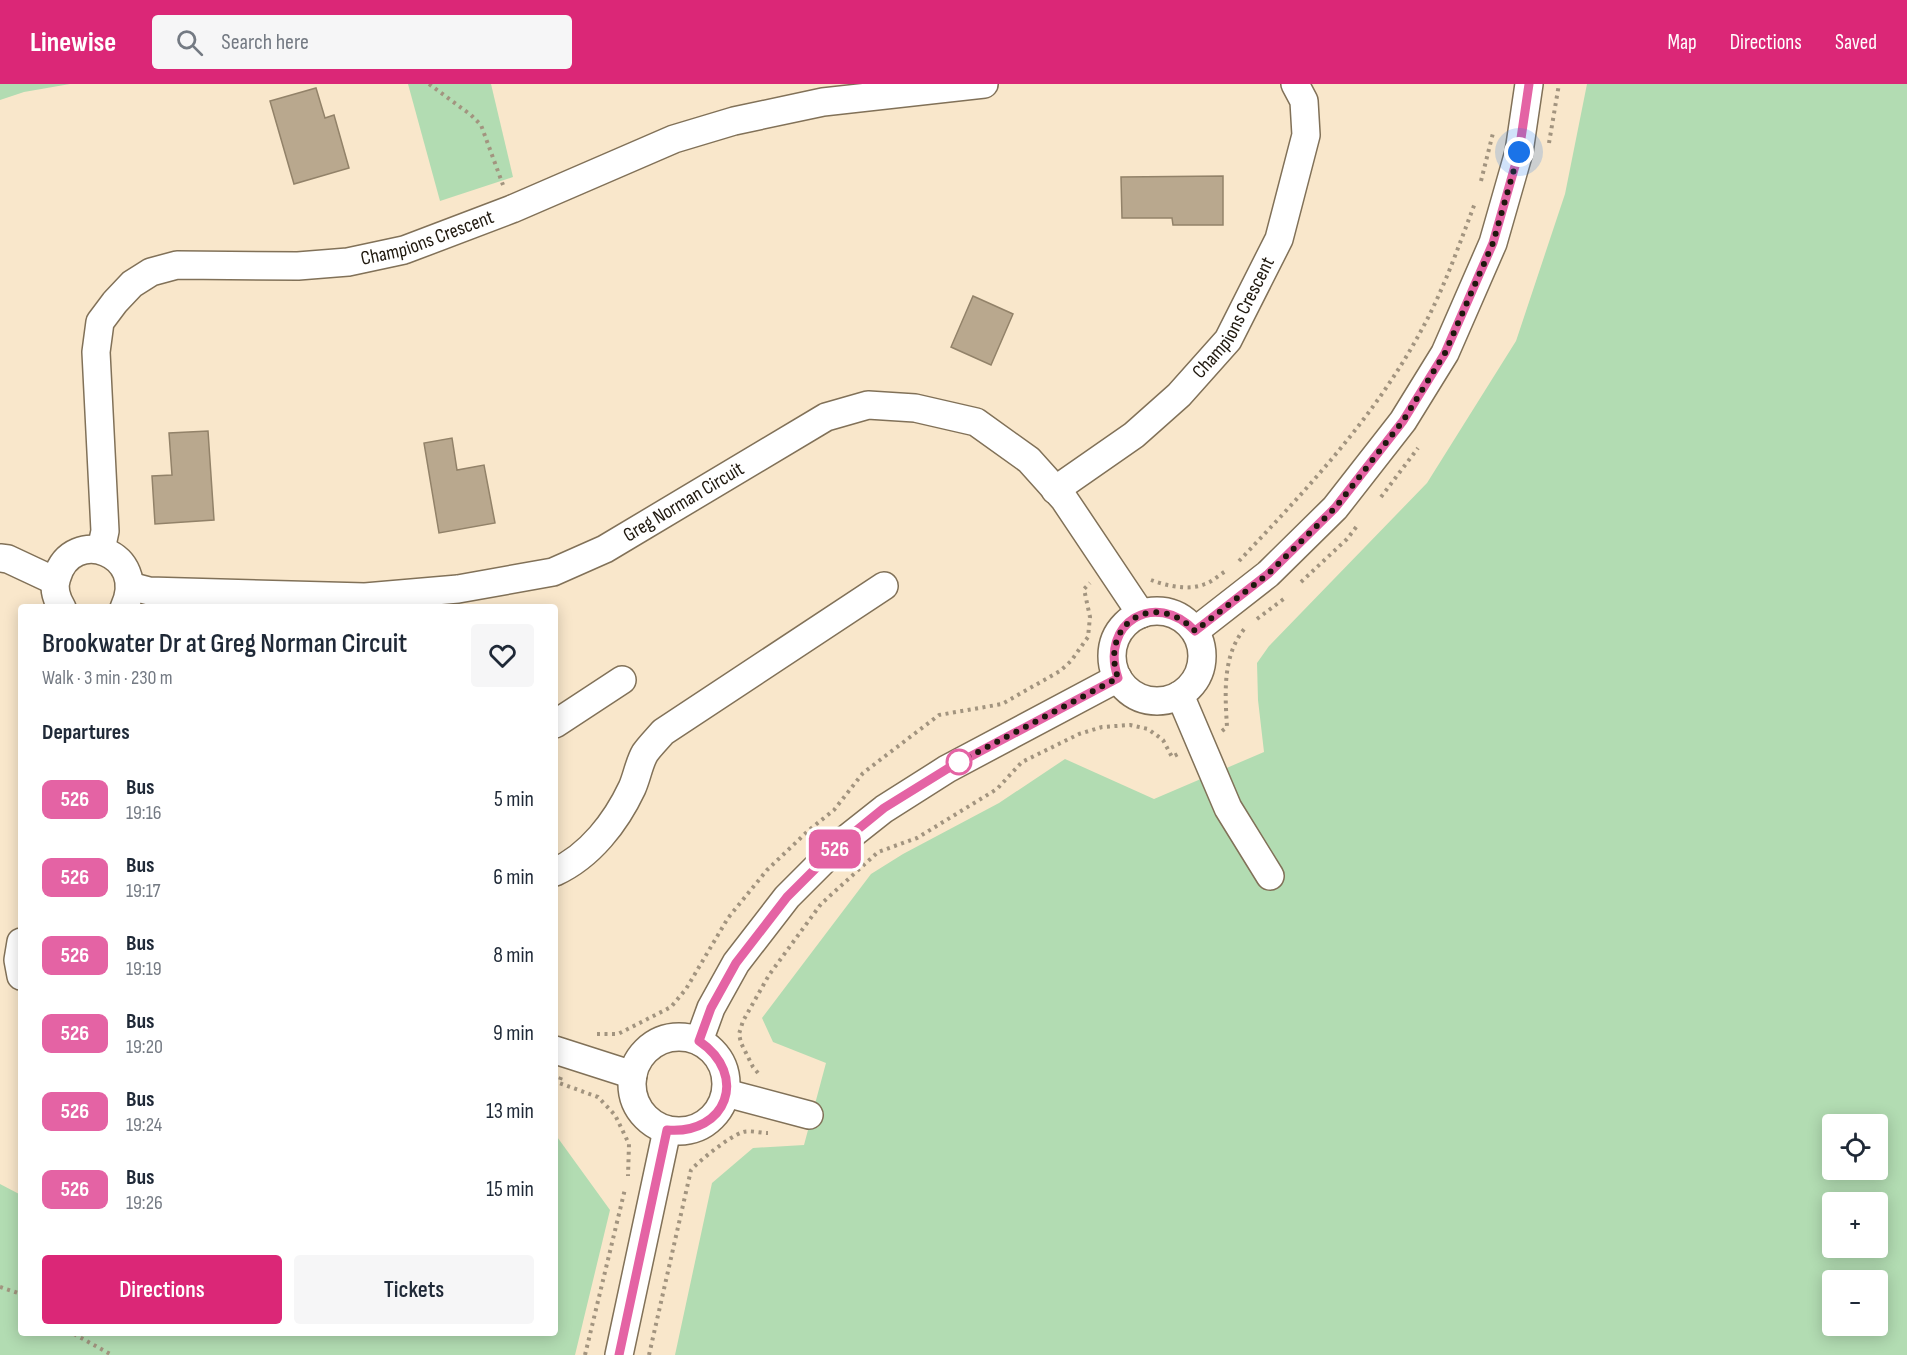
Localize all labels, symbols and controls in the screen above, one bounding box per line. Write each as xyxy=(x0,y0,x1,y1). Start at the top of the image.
search box xyxy=(152,15,572,69)
text: Linewise xyxy=(30,26,116,59)
icon: search xyxy=(173,26,206,59)
text: Search here xyxy=(221,29,309,56)
text: Map xyxy=(1667,30,1697,55)
text: Directions xyxy=(1730,30,1802,55)
text: Saved xyxy=(1835,30,1877,55)
your location xyxy=(1504,137,1534,167)
street label: Champions Crescent xyxy=(358,205,497,271)
street label: Champions Crescent xyxy=(1187,253,1280,384)
street label: Greg Norman Circuit xyxy=(619,457,748,547)
button: heart xyxy=(471,624,534,687)
text: Brookwater Dr at Greg Norman Circuit xyxy=(42,627,407,660)
text: Walk · 3 min · 230 m xyxy=(42,666,173,690)
text: Departures xyxy=(42,719,130,746)
unlabelled marker xyxy=(946,749,972,775)
text: Bus xyxy=(126,774,155,801)
text: 5 min xyxy=(494,786,534,813)
text: 526 xyxy=(61,787,89,812)
text: 19:16 xyxy=(126,801,161,825)
line badge: 526 xyxy=(800,830,870,868)
text: 526 xyxy=(821,837,849,862)
text: Bus xyxy=(126,852,155,879)
text: 6 min xyxy=(493,864,534,891)
text: 526 xyxy=(61,865,89,890)
text: 19:17 xyxy=(126,879,161,903)
text: Bus xyxy=(126,930,155,957)
text: 8 min xyxy=(493,942,534,969)
text: 526 xyxy=(61,943,89,968)
text: 19:19 xyxy=(126,957,162,981)
text: Bus xyxy=(126,1008,155,1035)
text: 9 min xyxy=(493,1020,534,1047)
text: 526 xyxy=(61,1021,89,1046)
text: 19:20 xyxy=(126,1035,163,1059)
text: Bus xyxy=(126,1086,155,1113)
text: 13 min xyxy=(486,1098,534,1125)
text: 526 xyxy=(61,1099,89,1124)
text: 19:24 xyxy=(126,1113,162,1137)
map controls xyxy=(1822,1114,1888,1336)
button: locate xyxy=(1822,1114,1888,1180)
text: Bus xyxy=(126,1164,155,1191)
text: 15 min xyxy=(486,1176,534,1203)
text: 526 xyxy=(61,1177,89,1202)
text: 19:26 xyxy=(126,1191,163,1215)
button: + xyxy=(1822,1192,1888,1258)
button: Directions xyxy=(42,1255,282,1324)
button: Tickets xyxy=(294,1255,534,1324)
button: − xyxy=(1822,1270,1888,1336)

